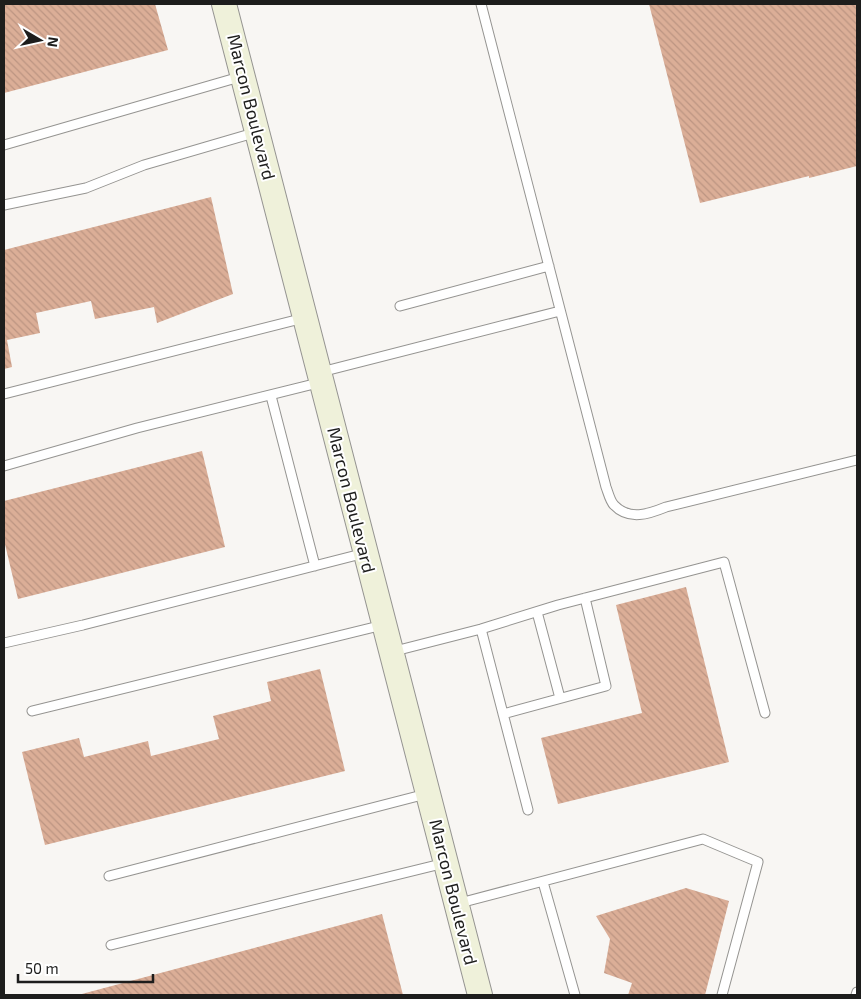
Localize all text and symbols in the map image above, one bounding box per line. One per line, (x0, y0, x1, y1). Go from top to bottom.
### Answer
north arrow (15, 15, 65, 65)
street label: Marcon Boulevard (223, 32, 281, 182)
text: N (44, 36, 63, 48)
street label: Marcon Boulevard (323, 425, 381, 575)
street label: Marcon Boulevard (425, 817, 483, 967)
scale bar (18, 952, 152, 984)
text: 50 m (25, 959, 59, 977)

